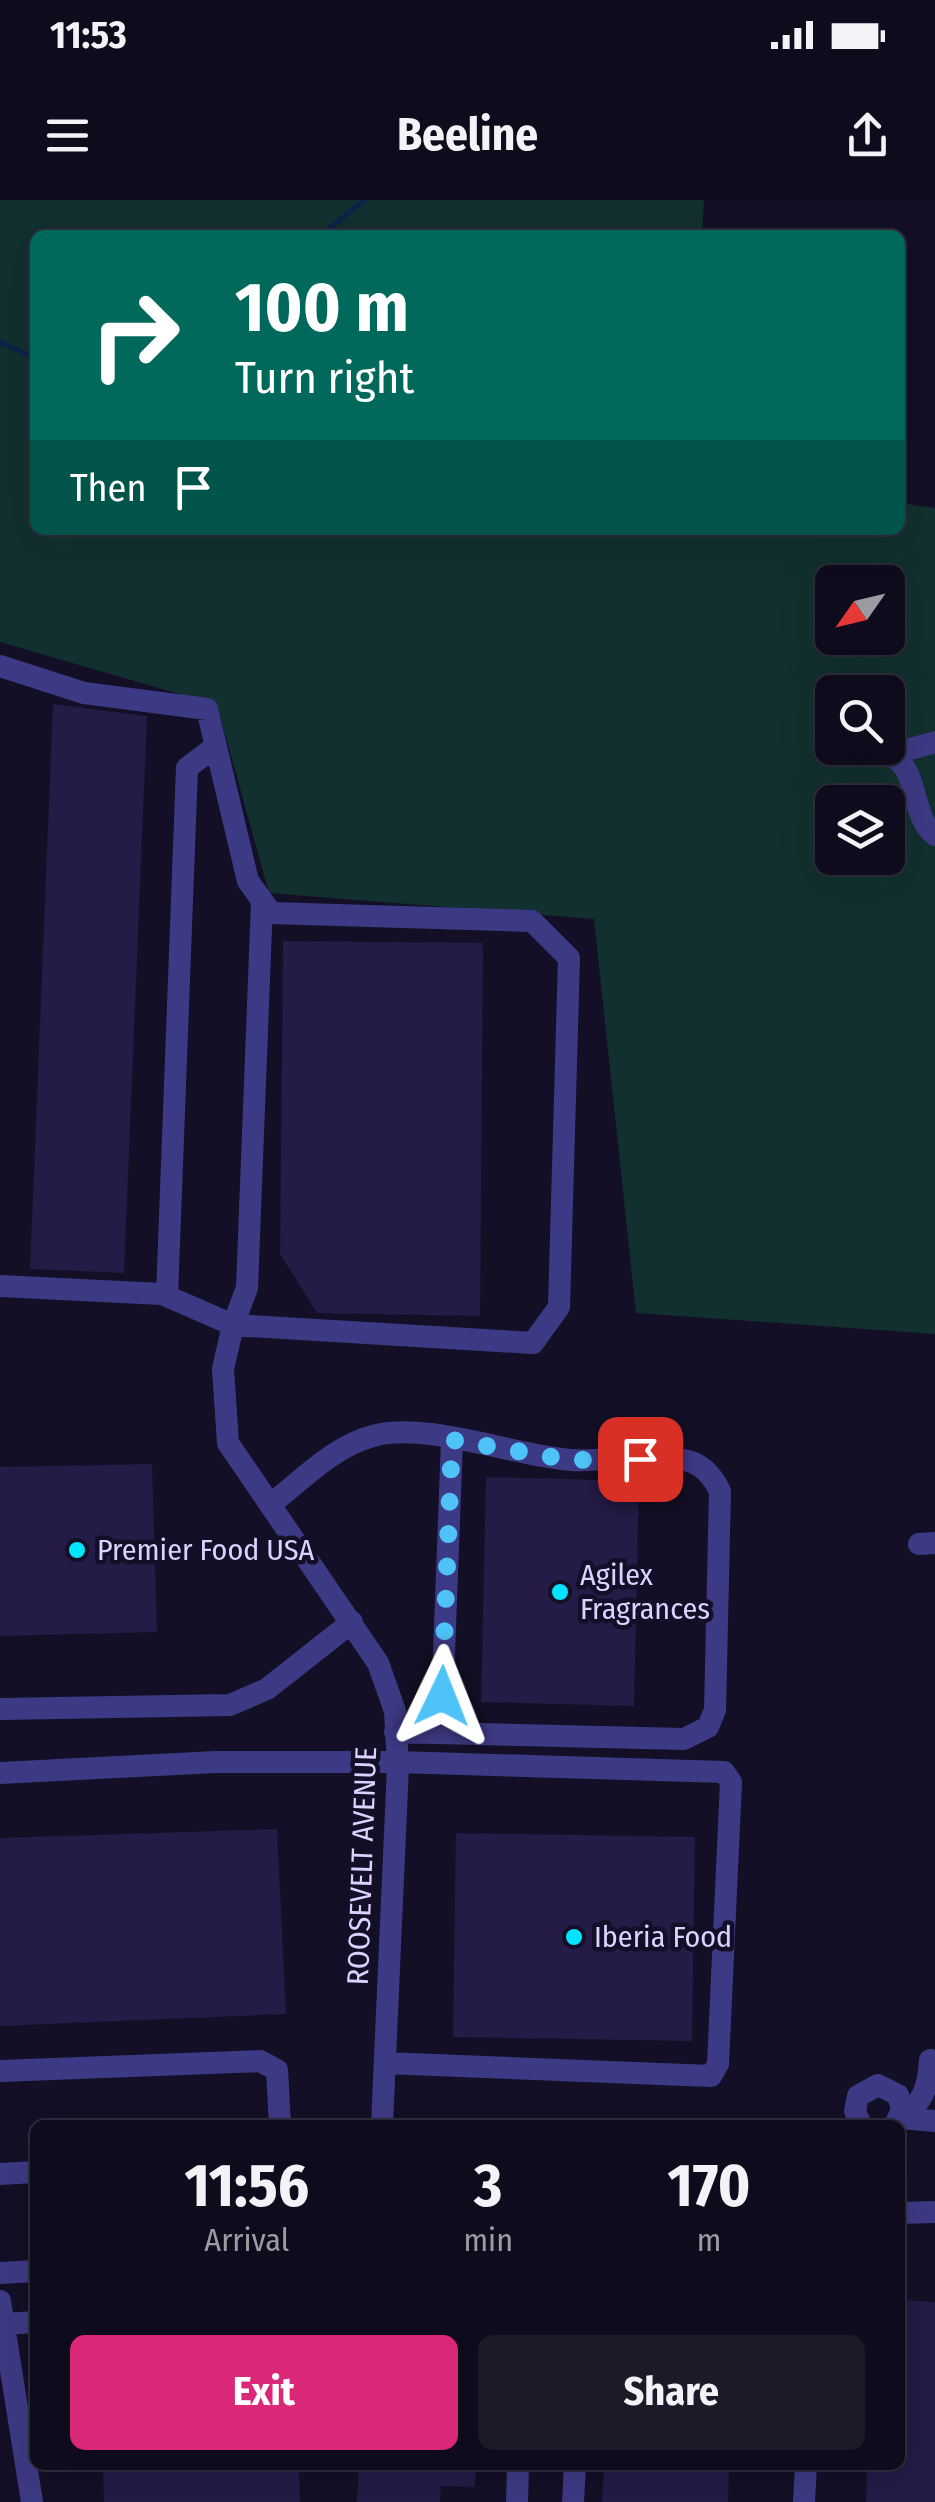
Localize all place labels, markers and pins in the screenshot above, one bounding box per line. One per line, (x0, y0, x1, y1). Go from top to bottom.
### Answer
pin (598, 1417, 683, 1502)
place label: Premier Food USA (97, 1532, 314, 1568)
marker: Premier Food USA (66, 1539, 88, 1561)
place label: Agilex Fragrances (580, 1557, 710, 1627)
marker: Agilex Fragrances (549, 1581, 571, 1603)
place label: Iberia Food (594, 1919, 732, 1955)
marker: Iberia Food (563, 1926, 585, 1948)

